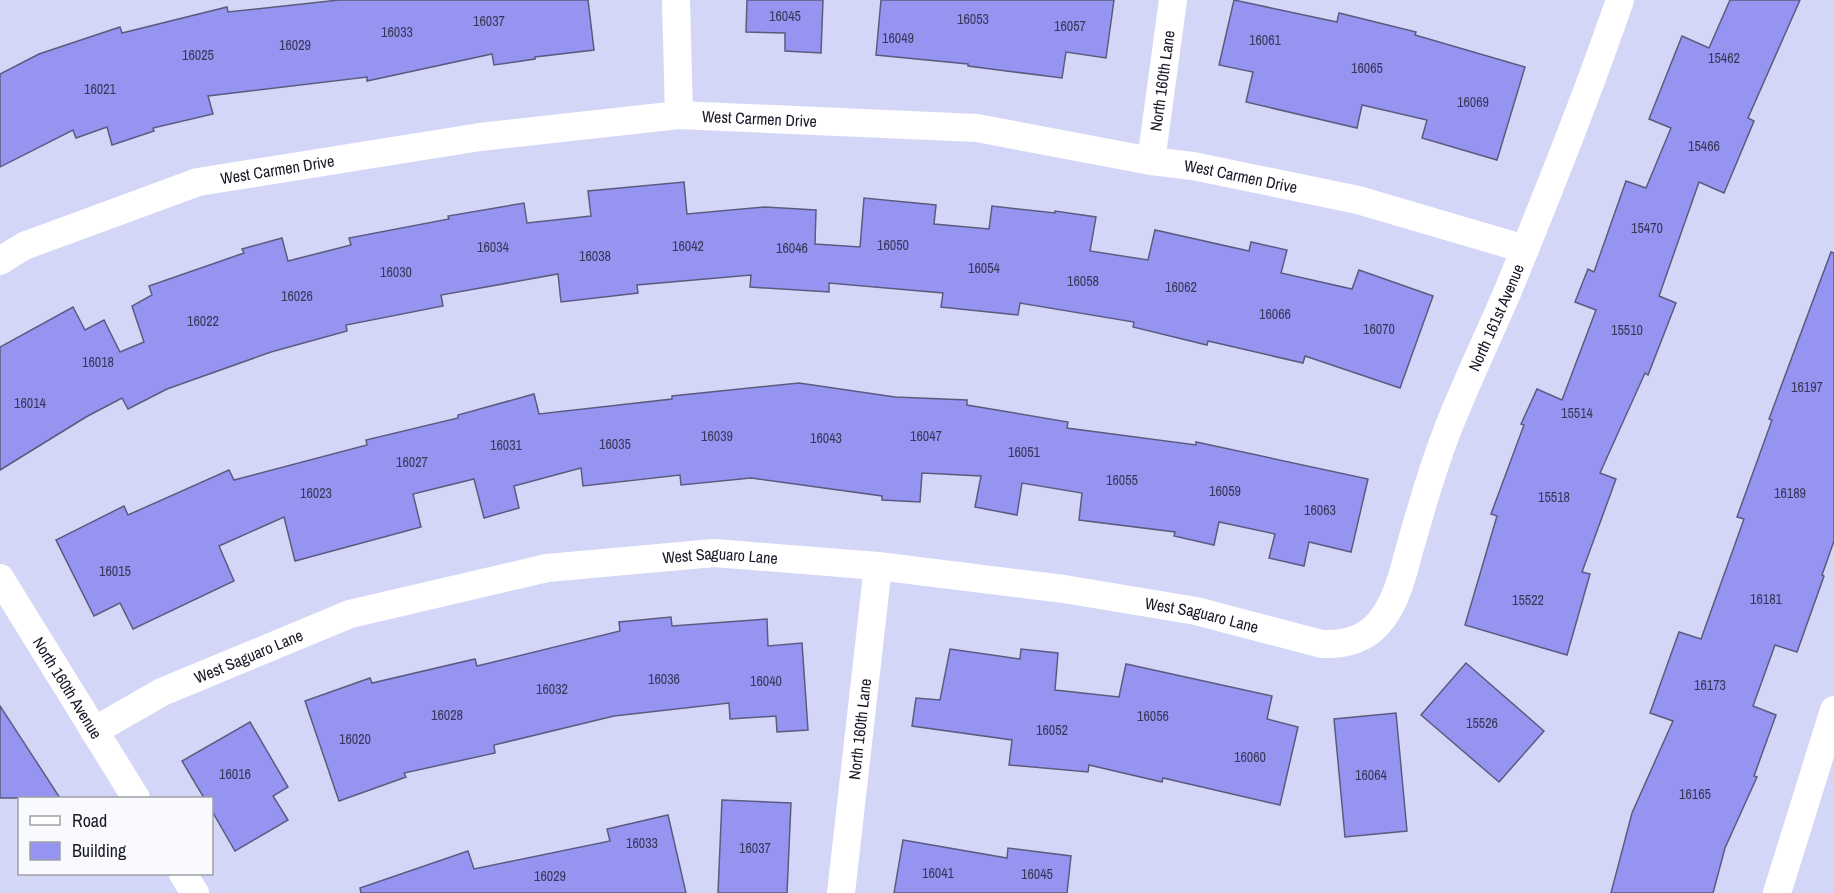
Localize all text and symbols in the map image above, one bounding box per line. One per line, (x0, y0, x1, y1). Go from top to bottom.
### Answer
house number: 16045 (769, 7, 801, 25)
house number: 16053 (957, 10, 989, 28)
house number: 16037 (473, 12, 505, 30)
house number: 16057 (1054, 17, 1086, 35)
house number: 16033 (381, 23, 413, 41)
house number: 16049 (882, 29, 914, 47)
street label: North 160th Lane (1144, 29, 1180, 132)
house number: 16061 (1249, 31, 1282, 49)
house number: 16029 (279, 36, 311, 54)
house number: 16025 (182, 46, 214, 64)
house number: 15462 (1708, 49, 1740, 67)
house number: 16065 (1351, 59, 1383, 77)
house number: 16021 (84, 80, 117, 98)
house number: 16069 (1457, 93, 1489, 111)
street label: West Carmen Drive (701, 105, 817, 132)
house number: 15466 (1688, 137, 1720, 155)
street label: West Carmen Drive (219, 149, 336, 189)
street label: West Carmen Drive (1183, 154, 1299, 198)
house number: 15470 (1631, 219, 1663, 237)
house number: 16050 (877, 236, 909, 254)
house number: 16042 (672, 237, 704, 255)
house number: 16034 (477, 238, 510, 256)
house number: 16046 (776, 239, 808, 257)
house number: 16038 (579, 247, 611, 265)
house number: 16054 (968, 259, 1001, 277)
street label: North 161st Avenue (1463, 260, 1529, 375)
house number: 16030 (380, 263, 412, 281)
house number: 16058 (1067, 272, 1099, 290)
house number: 16062 (1165, 278, 1197, 296)
house number: 16026 (281, 287, 313, 305)
house number: 16066 (1259, 305, 1291, 323)
house number: 16022 (187, 312, 219, 330)
house number: 16070 (1363, 320, 1395, 338)
house number: 15510 (1611, 321, 1643, 339)
house number: 16018 (82, 353, 114, 371)
house number: 16197 (1791, 378, 1823, 396)
house number: 16014 (14, 394, 47, 412)
house number: 15514 (1561, 404, 1594, 422)
house number: 16039 (701, 427, 733, 445)
house number: 16047 (910, 427, 942, 445)
house number: 16043 (810, 429, 842, 447)
house number: 16035 (599, 435, 631, 453)
house number: 16031 (490, 436, 523, 454)
house number: 16051 (1008, 443, 1041, 461)
house number: 16027 (396, 453, 428, 471)
house number: 16055 (1106, 471, 1138, 489)
house number: 16059 (1209, 482, 1241, 500)
house number: 16023 (300, 484, 332, 502)
house number: 16189 (1774, 484, 1806, 502)
house number: 15518 (1538, 488, 1570, 506)
house number: 16063 (1304, 501, 1336, 519)
street label: West Saguaro Lane (661, 542, 779, 569)
house number: 16015 (99, 562, 131, 580)
house number: 16181 (1750, 590, 1783, 608)
house number: 15522 (1512, 591, 1544, 609)
street label: West Saguaro Lane (1143, 592, 1261, 638)
street label: West Saguaro Lane (191, 624, 306, 688)
street label: North 160th Avenue (28, 633, 108, 743)
house number: 16036 (648, 670, 680, 688)
house number: 16040 (750, 672, 782, 690)
house number: 16173 (1694, 676, 1726, 694)
street label: North 160th Lane (843, 677, 876, 781)
house number: 16032 (536, 680, 568, 698)
house number: 16028 (431, 706, 463, 724)
house number: 16056 (1137, 707, 1169, 725)
house number: 15526 (1466, 714, 1498, 732)
house number: 16052 (1036, 721, 1068, 739)
house number: 16020 (339, 730, 371, 748)
house number: 16060 (1234, 748, 1266, 766)
house number: 16016 (219, 765, 251, 783)
house number: 16064 (1355, 766, 1388, 784)
house number: 16165 (1679, 785, 1711, 803)
legend (18, 797, 213, 875)
text: Road (72, 808, 107, 833)
house number: 16033 (626, 834, 658, 852)
text: Building (72, 838, 127, 863)
house number: 16037 (739, 839, 771, 857)
house number: 16041 (922, 864, 955, 882)
house number: 16045 (1021, 865, 1053, 883)
house number: 16029 (534, 867, 566, 885)

